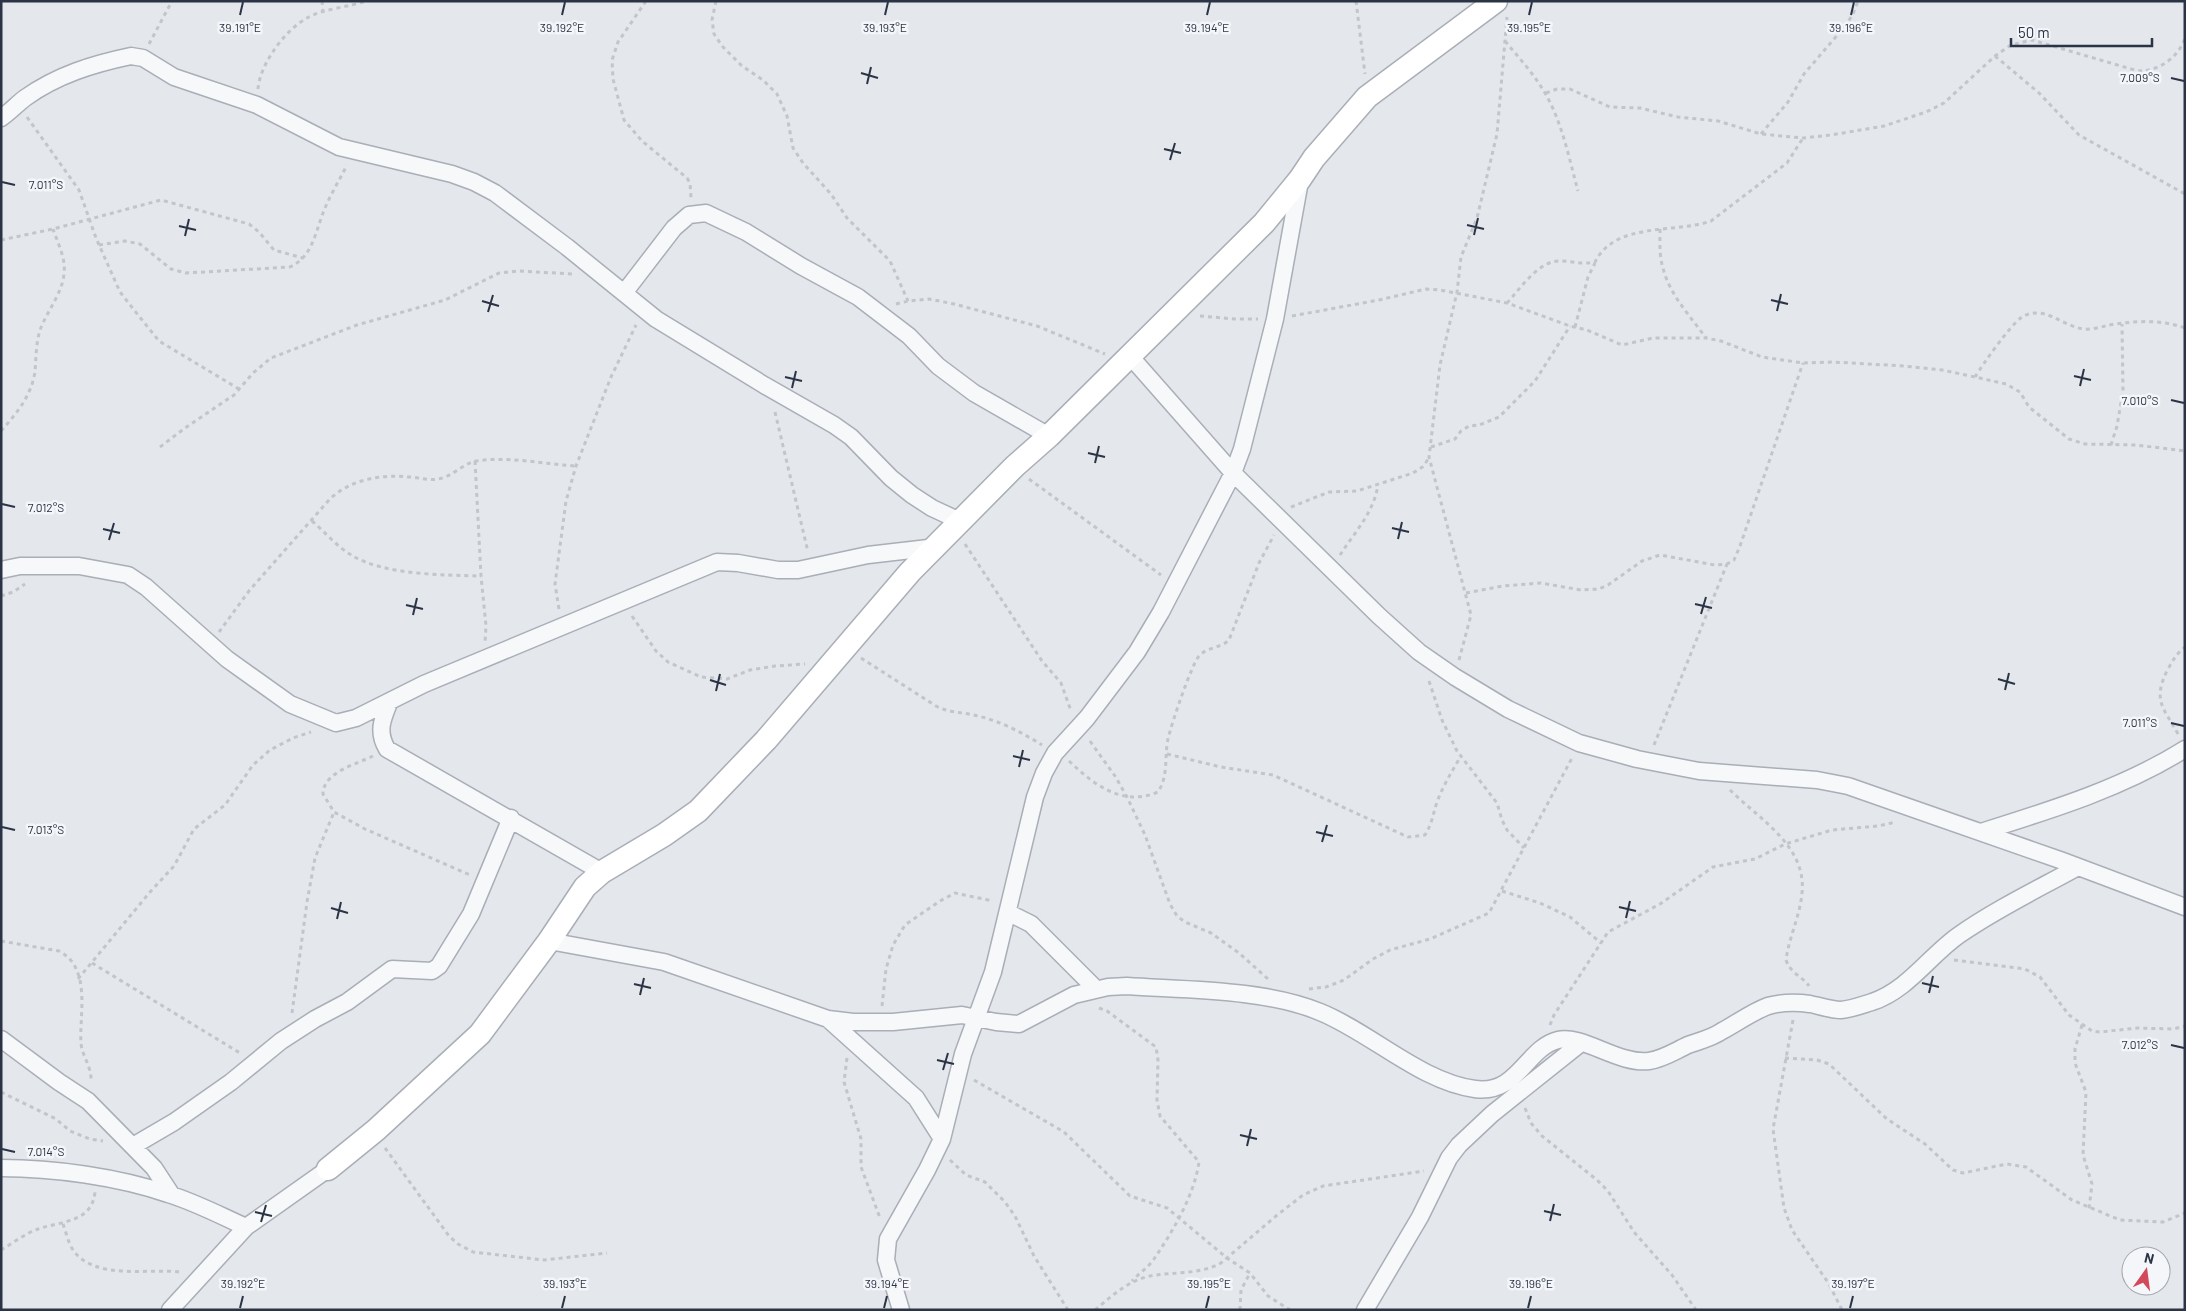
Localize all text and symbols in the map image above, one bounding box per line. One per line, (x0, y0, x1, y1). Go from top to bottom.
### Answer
scale bar (2011, 15, 2152, 47)
text: 39.191°E (219, 20, 261, 34)
text: 39.192°E (540, 20, 584, 34)
text: 39.193°E (863, 20, 907, 34)
text: 39.194°E (1185, 20, 1229, 34)
text: 39.195°E (1507, 20, 1551, 34)
text: 39.196°E (1829, 20, 1873, 34)
text: 50 m (2018, 23, 2050, 41)
text: 7.009°S (2120, 70, 2160, 84)
text: 7.011°S (29, 177, 63, 191)
text: 7.010°S (2121, 393, 2159, 407)
text: 7.012°S (28, 500, 64, 514)
text: 7.011°S (2123, 715, 2157, 729)
text: 7.013°S (28, 822, 64, 836)
text: 7.012°S (2122, 1037, 2158, 1051)
text: 7.014°S (28, 1144, 64, 1158)
north arrow (2121, 1246, 2171, 1296)
text: N (2143, 1249, 2156, 1267)
text: 39.192°E (221, 1276, 265, 1290)
text: 39.193°E (543, 1276, 587, 1290)
text: 39.194°E (865, 1276, 909, 1290)
text: 39.195°E (1187, 1276, 1231, 1290)
text: 39.196°E (1509, 1276, 1553, 1290)
text: 39.197°E (1831, 1276, 1875, 1290)

